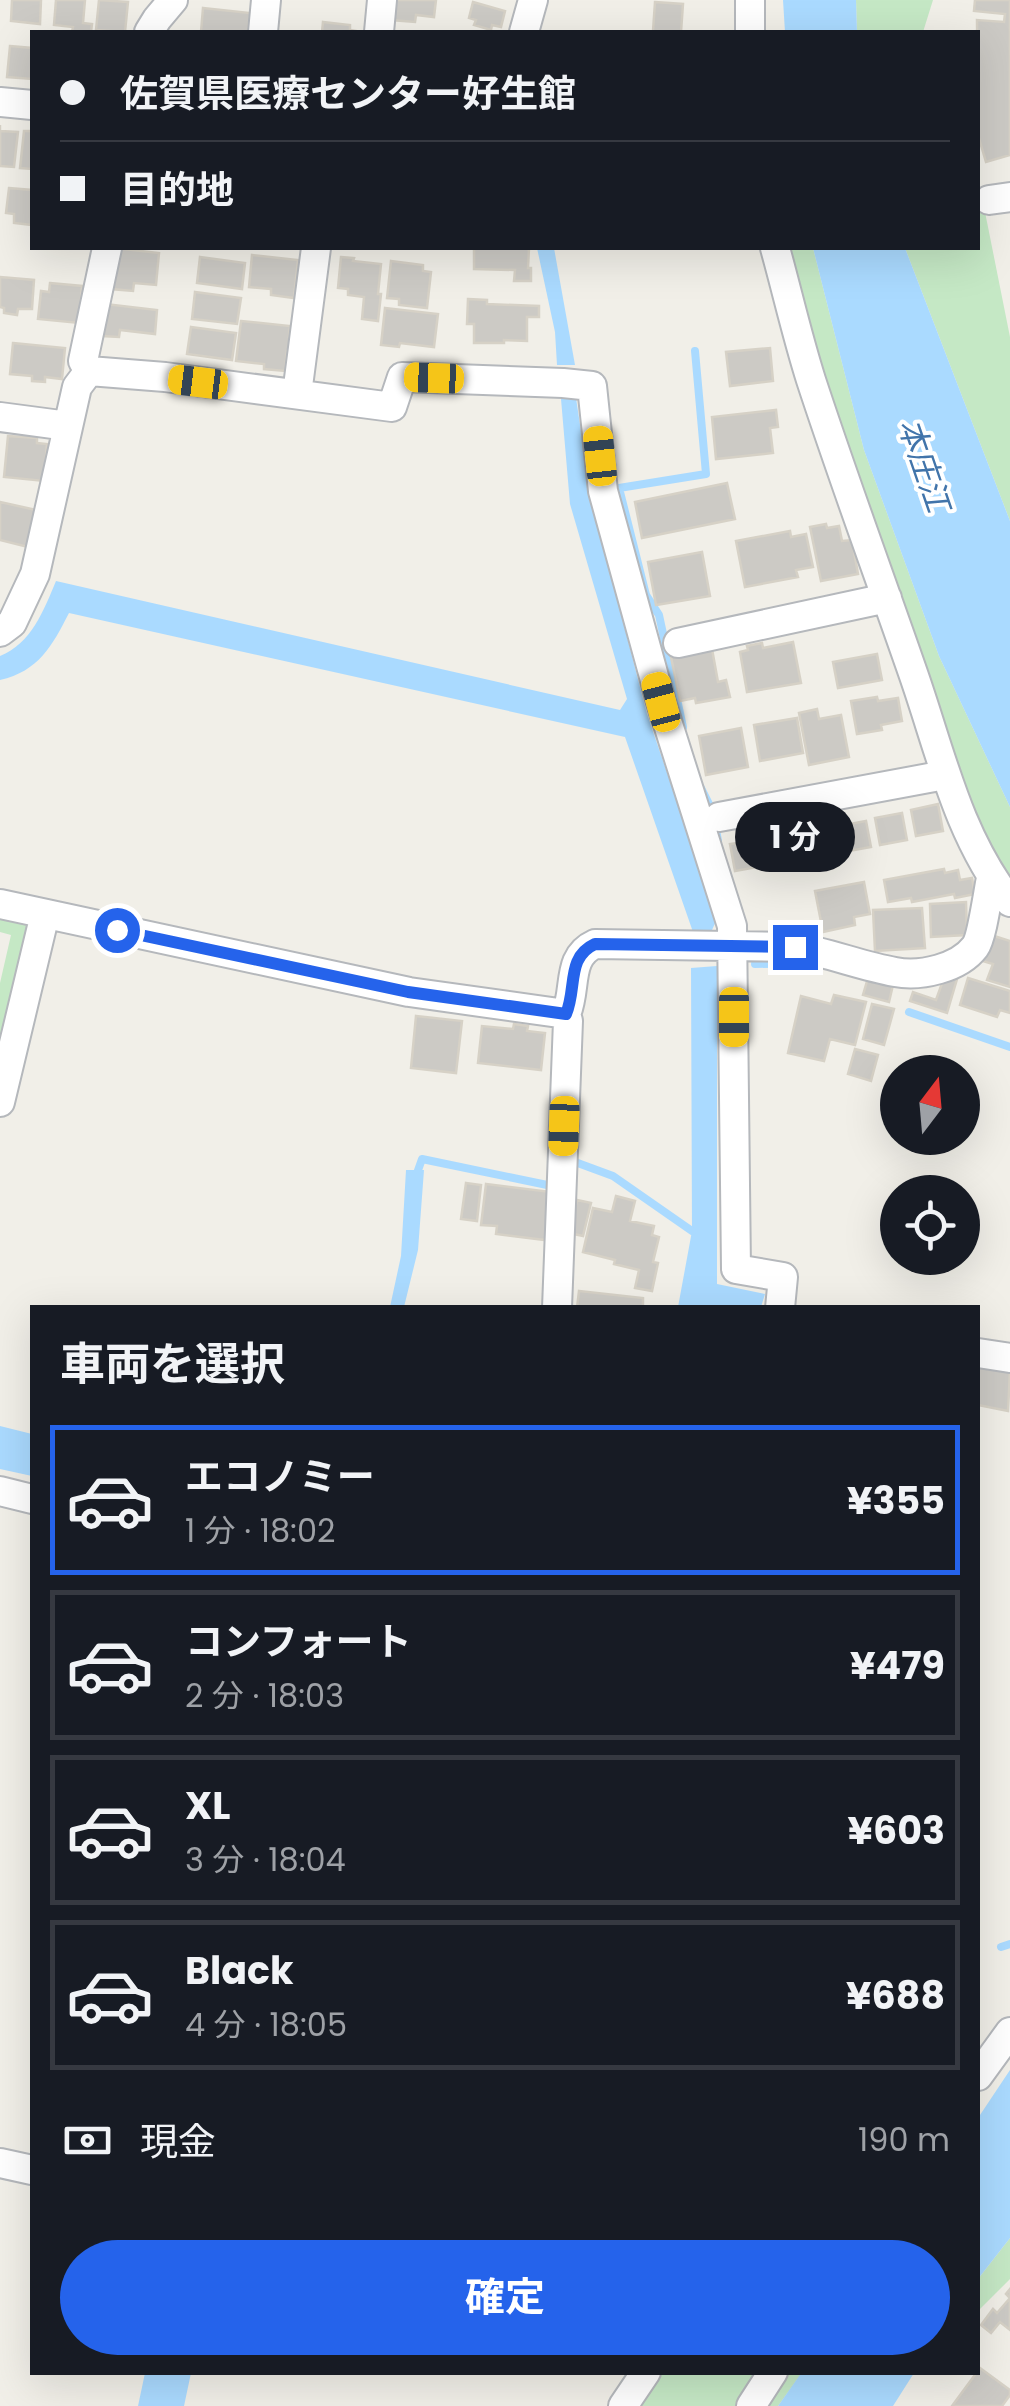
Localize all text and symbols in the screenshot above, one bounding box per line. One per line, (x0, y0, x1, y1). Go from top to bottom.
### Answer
text: 佐賀県医療センター好生館 (120, 67, 576, 120)
text: 目的地 (120, 163, 234, 216)
car (403, 362, 465, 394)
car (166, 363, 230, 401)
water label: 本庄江 (888, 412, 962, 520)
car (582, 425, 618, 487)
car (639, 669, 683, 735)
callout: 1 分 (735, 802, 855, 872)
text: 1 分 (770, 814, 820, 859)
route start (95, 908, 140, 953)
route end (773, 925, 818, 970)
car (719, 987, 749, 1047)
north arrow (880, 1055, 980, 1155)
map controls (880, 1055, 980, 1275)
car (548, 1095, 580, 1157)
button: locate (880, 1175, 980, 1275)
text: 車両を選択 (60, 1333, 285, 1396)
text: エコノミー (185, 1450, 375, 1503)
icon: car (65, 1455, 155, 1545)
text: ¥355 (847, 1474, 945, 1527)
text: 1 分 · 18:02 (185, 1508, 335, 1553)
text: コンフォート (185, 1615, 412, 1668)
icon: car (65, 1620, 155, 1710)
text: ¥479 (850, 1639, 945, 1692)
text: 2 分 · 18:03 (185, 1673, 344, 1718)
text: XL (185, 1779, 230, 1832)
icon: car (65, 1785, 155, 1875)
text: ¥603 (848, 1804, 945, 1857)
text: 3 分 · 18:04 (185, 1837, 346, 1882)
text: Black (185, 1944, 294, 1997)
icon: car (65, 1950, 155, 2040)
text: ¥688 (846, 1969, 945, 2022)
text: 4 分 · 18:05 (185, 2002, 347, 2047)
icon: cash (60, 2113, 115, 2168)
text: 現金 (140, 2115, 216, 2168)
text: 190 m (858, 2117, 950, 2162)
button: 確定 (60, 2240, 950, 2355)

